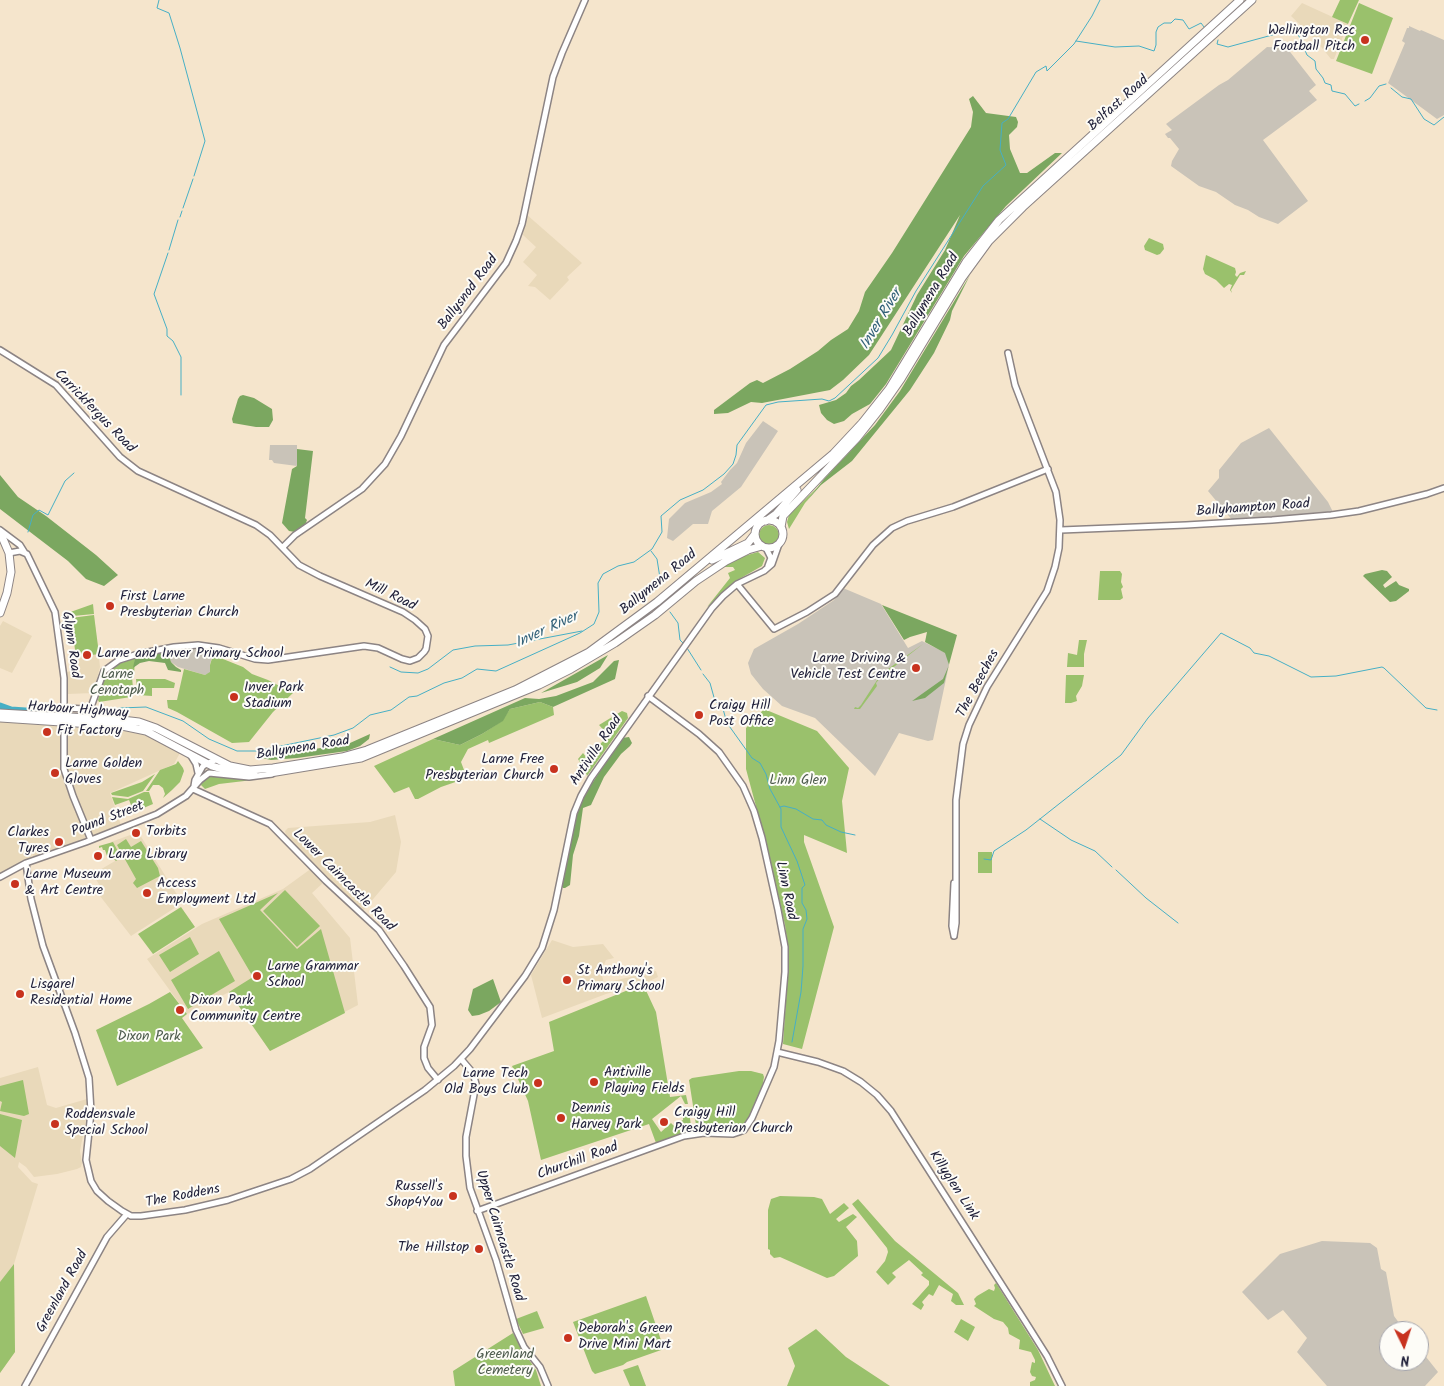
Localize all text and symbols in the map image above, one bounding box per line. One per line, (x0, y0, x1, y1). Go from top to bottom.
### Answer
place label: Wellington Rec Football Pitch (1268, 24, 1355, 56)
marker: Wellington Rec Football Pitch (1359, 34, 1371, 46)
street label: Belfast Road (1085, 72, 1153, 136)
street label: Ballymena Road (901, 250, 963, 340)
street label: Ballysnod Road (435, 252, 503, 334)
water label: Inver River (857, 287, 907, 353)
street label: Carrickfergus Road (50, 367, 138, 457)
street label: Ballyhampton Road (1196, 497, 1310, 521)
street label: Ballymena Road (617, 547, 701, 619)
street label: Mill Road (362, 576, 418, 616)
place label: First Larne Presbyterian Church (120, 590, 239, 622)
marker: First Larne Presbyterian Church (104, 600, 116, 612)
water label: Inver River (513, 609, 581, 653)
street label: Glynn Road (57, 611, 83, 679)
place label: Larne and Inver Primary School (97, 647, 283, 663)
street label: The Beeches (954, 647, 1004, 721)
marker: Larne and Inver Primary School (81, 649, 93, 661)
place label: Larne Driving & Vehicle Test Centre (791, 652, 906, 684)
marker: Larne Driving & Vehicle Test Centre (910, 662, 922, 674)
park label: Larne Cenotaph (90, 668, 144, 700)
place label: Inver Park Stadium (244, 681, 304, 714)
marker: Inver Park Stadium (228, 691, 240, 703)
street label: Harbour Highway (27, 699, 129, 723)
place label: Craigy Hill Post Office (709, 699, 774, 732)
marker: Craigy Hill Post Office (693, 709, 705, 721)
street label: Antiville Road (567, 713, 627, 789)
place label: Fit Factory (57, 724, 122, 740)
marker: Fit Factory (41, 726, 53, 738)
street label: Ballymena Road (255, 733, 351, 765)
place label: Larne Free Presbyterian Church (425, 753, 544, 786)
place label: Larne Golden Gloves (65, 757, 142, 790)
marker: Larne Free Presbyterian Church (548, 763, 560, 775)
marker: Larne Golden Gloves (49, 767, 61, 779)
park label: Linn Glen (769, 774, 827, 790)
street label: Pound Street (69, 798, 147, 842)
place label: Torbits (146, 825, 187, 841)
place label: Clarkes Tyres (7, 826, 49, 859)
street label: Lower Cairncastle Road (288, 826, 398, 936)
marker: Torbits (130, 827, 142, 839)
marker: Clarkes Tyres (53, 836, 65, 848)
place label: Larne Library (108, 848, 187, 864)
marker: Larne Library (92, 850, 104, 862)
street label: Linn Road (771, 860, 799, 922)
place label: Larne Museum & Art Centre (25, 868, 111, 900)
place label: Access Employment Ltd (157, 877, 255, 910)
marker: Larne Museum & Art Centre (9, 878, 21, 890)
marker: Access Employment Ltd (141, 887, 153, 899)
place label: Larne Grammar School (267, 960, 358, 992)
place label: St Anthony's Primary School (577, 964, 664, 996)
marker: Larne Grammar School (251, 970, 263, 982)
marker: St Anthony's Primary School (561, 974, 573, 986)
place label: Lisgarel Residential Home (30, 978, 132, 1010)
marker: Lisgarel Residential Home (14, 988, 26, 1000)
place label: Dixon Park Community Centre (190, 994, 301, 1026)
marker: Dixon Park Community Centre (174, 1004, 186, 1016)
park label: Dixon Park (117, 1030, 181, 1046)
place label: Antiville Playing Fields (604, 1066, 685, 1098)
place label: Larne Tech Old Boys Club (444, 1067, 528, 1100)
marker: Antiville Playing Fields (588, 1076, 600, 1088)
marker: Larne Tech Old Boys Club (532, 1077, 544, 1089)
place label: Dennis Harvey Park (571, 1102, 641, 1134)
place label: Craigy Hill Presbyterian Church (674, 1106, 793, 1138)
place label: Roddensvale Special School (65, 1108, 148, 1140)
marker: Dennis Harvey Park (555, 1112, 567, 1124)
marker: Craigy Hill Presbyterian Church (658, 1116, 670, 1128)
marker: Roddensvale Special School (49, 1118, 61, 1130)
street label: Churchill Road (535, 1140, 621, 1184)
street label: Killyglen Link (924, 1148, 982, 1224)
street label: Upper Cairncastle Road (471, 1168, 527, 1304)
place label: Russell's Shop4You (386, 1180, 443, 1212)
street label: The Roddens (145, 1182, 221, 1212)
marker: Russell's Shop4You (447, 1190, 459, 1202)
place label: The Hillstop (398, 1241, 469, 1257)
marker: The Hillstop (473, 1243, 485, 1255)
street label: Greenland Road (34, 1248, 92, 1336)
north arrow (1379, 1321, 1429, 1371)
place label: Deborah's Green Drive Mini Mart (578, 1322, 673, 1354)
marker: Deborah's Green Drive Mini Mart (562, 1332, 574, 1344)
park label: Greenland Cemetery (476, 1348, 534, 1380)
text: N (1400, 1349, 1410, 1371)

